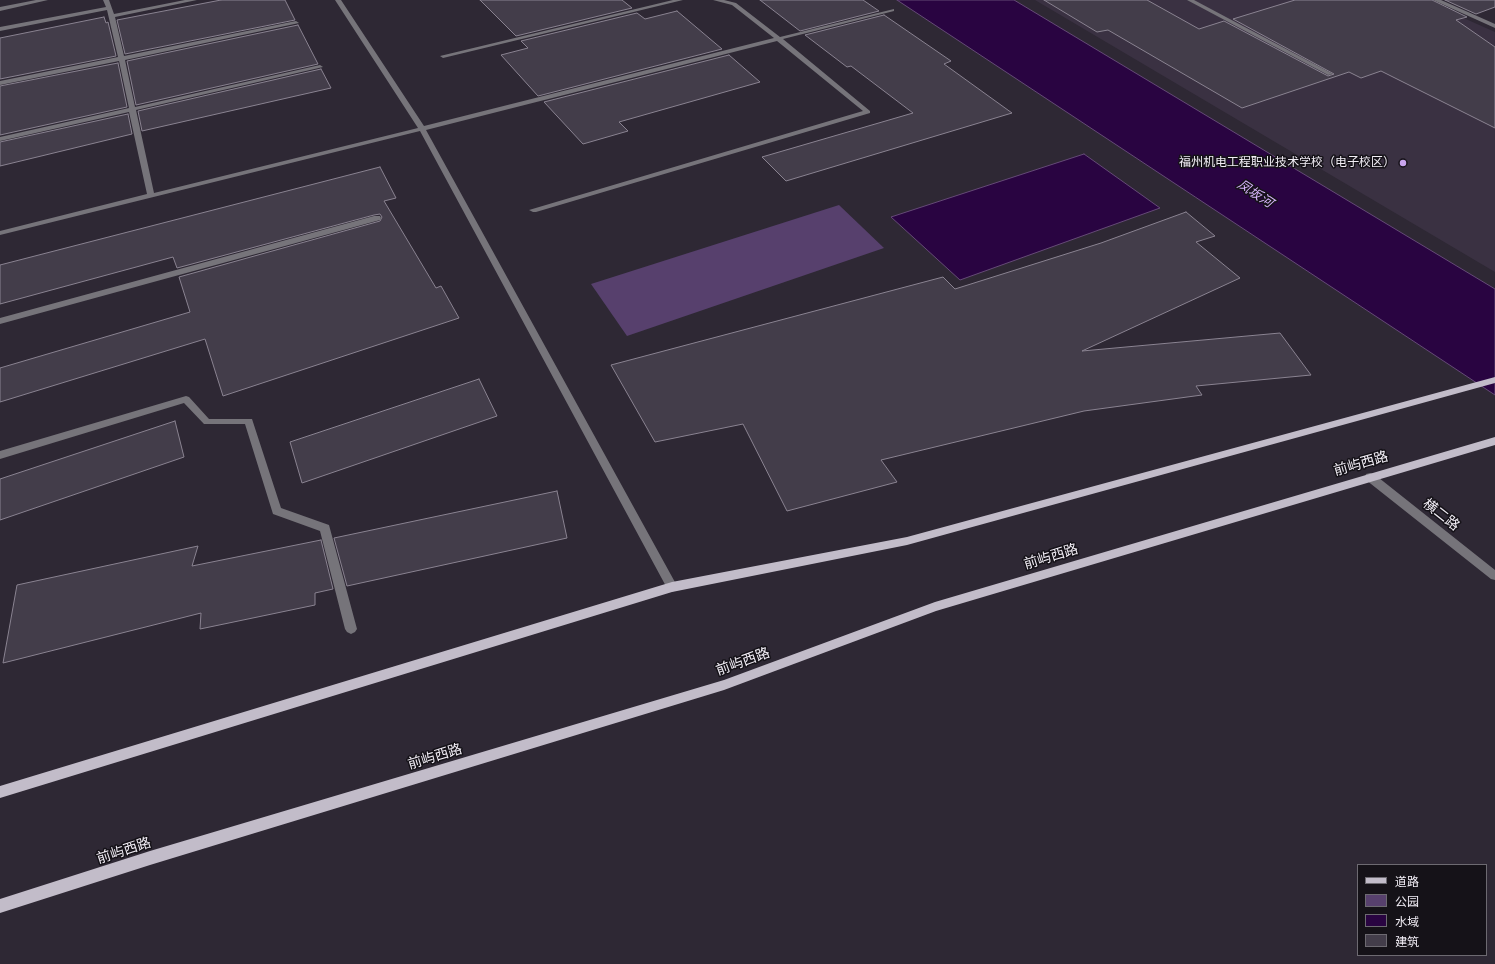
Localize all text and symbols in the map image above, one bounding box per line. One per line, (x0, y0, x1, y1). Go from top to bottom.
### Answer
place label: 福州机电工程职业技术学校（电子校区） (1179, 156, 1395, 170)
marker: 福州机电工程职业技术学校（电子校区） (1398, 158, 1408, 168)
water label: 凤坂河 (1234, 177, 1276, 211)
street label: 前屿西路 (1332, 448, 1390, 480)
street label: 横二路 (1419, 495, 1463, 535)
street label: 前屿西路 (1022, 541, 1080, 573)
street label: 前屿西路 (714, 645, 772, 679)
street label: 前屿西路 (406, 741, 464, 773)
street label: 前屿西路 (95, 834, 153, 868)
legend (1357, 864, 1487, 956)
text: 道路 (1395, 874, 1419, 889)
text: 公园 (1395, 894, 1419, 909)
text: 水域 (1395, 914, 1419, 929)
text: 建筑 (1395, 934, 1419, 949)

